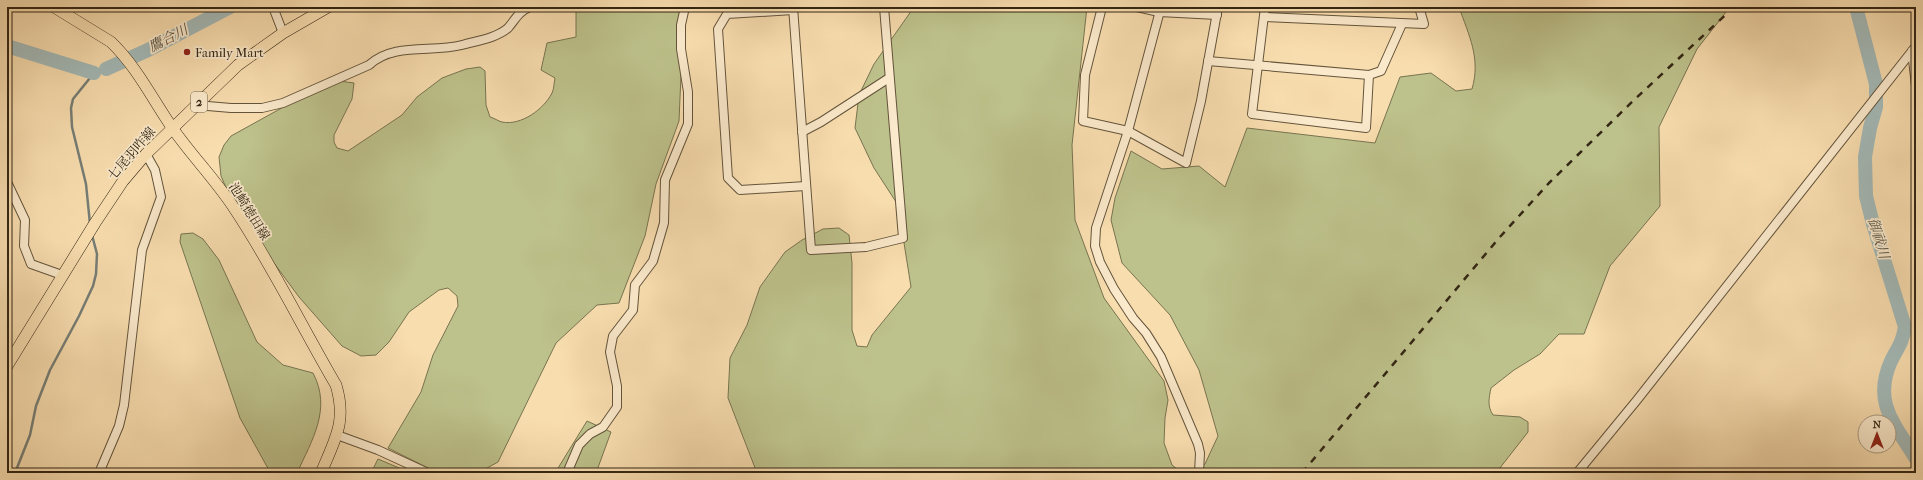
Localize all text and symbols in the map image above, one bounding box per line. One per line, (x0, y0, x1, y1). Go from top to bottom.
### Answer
water label: 鷹合川 (146, 20, 193, 56)
place label: Family Mart (195, 45, 264, 60)
marker: Family Mart (182, 47, 192, 57)
road number: 2 (191, 92, 207, 112)
street label: 七尾羽咋線 (104, 124, 158, 183)
street label: 池崎徳田線 (226, 180, 273, 243)
water label: 御祓川 (1864, 216, 1893, 263)
north arrow (1857, 414, 1897, 454)
text: N (1873, 418, 1882, 431)

